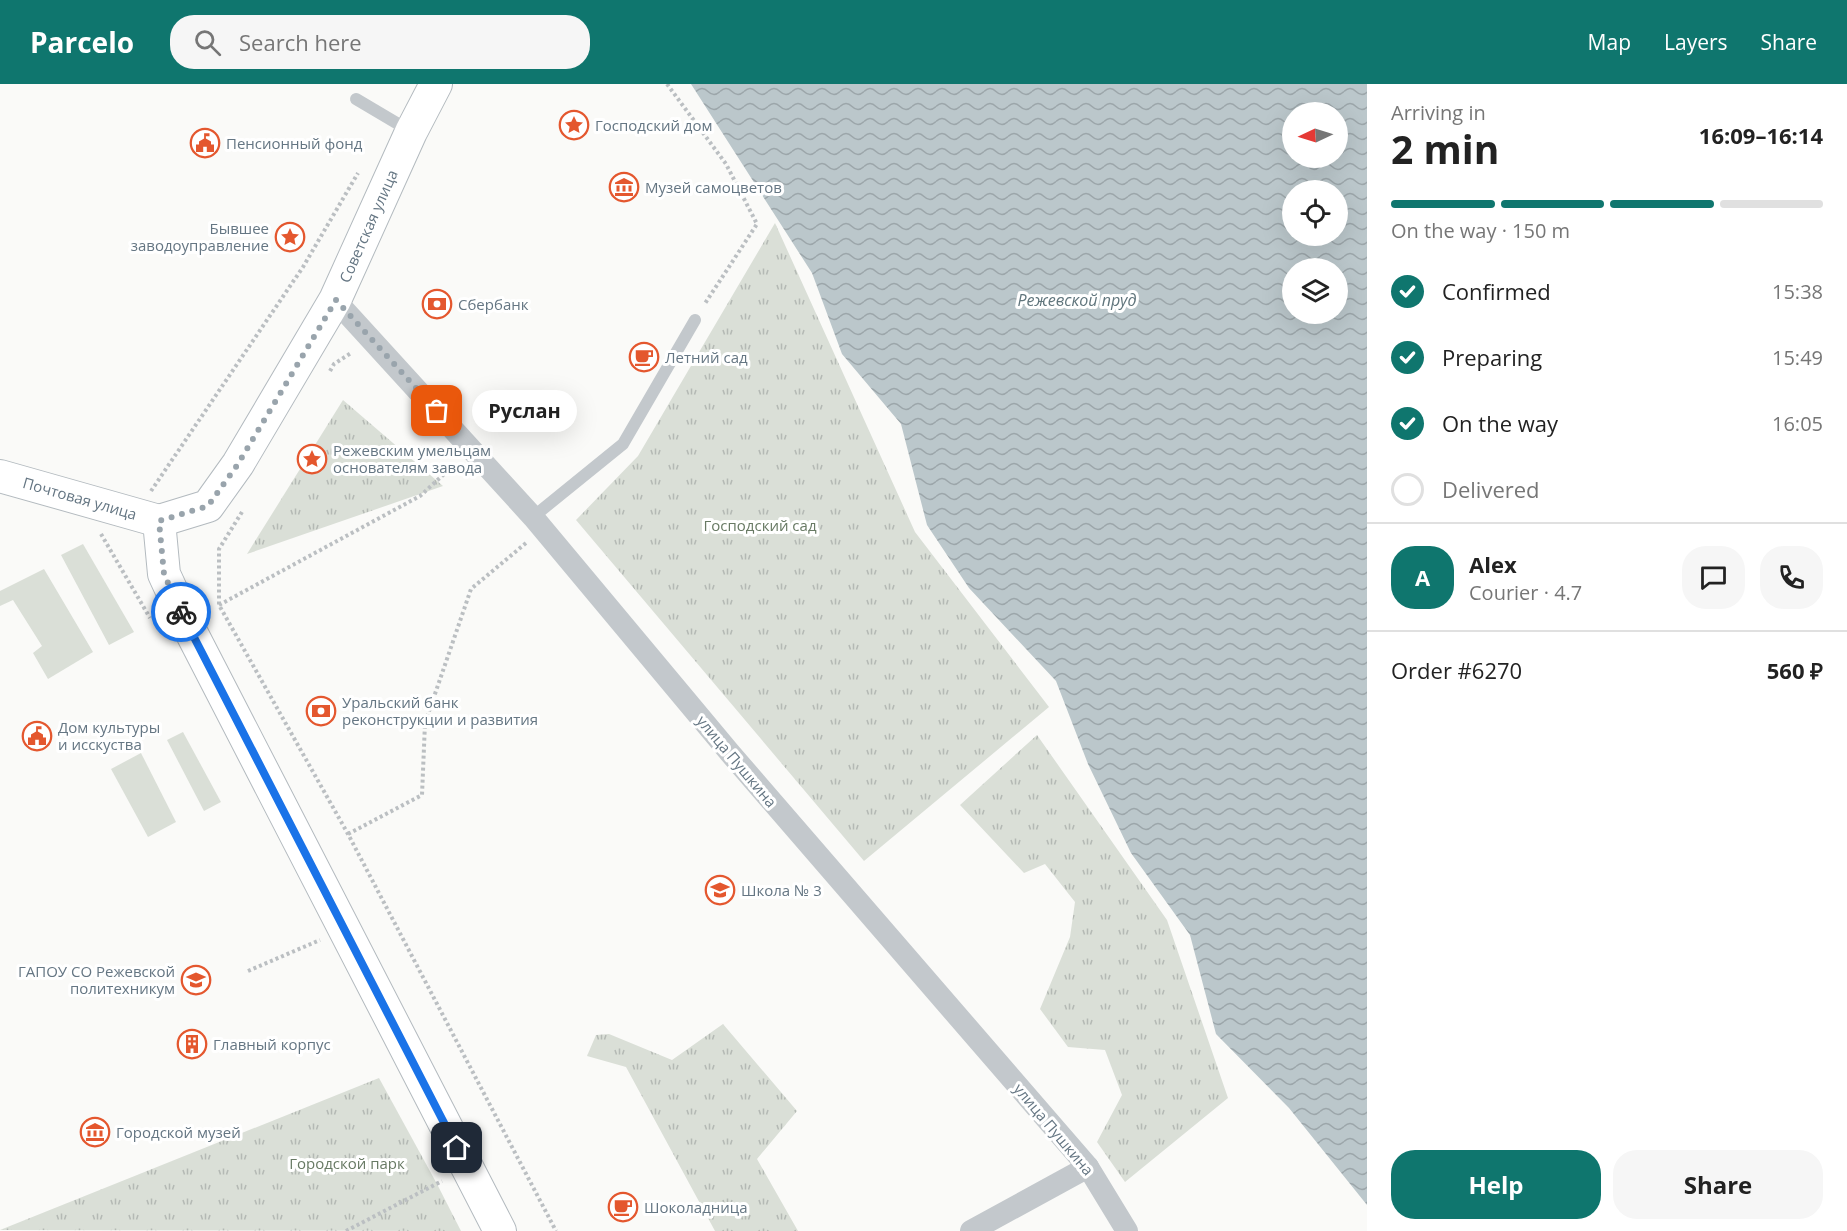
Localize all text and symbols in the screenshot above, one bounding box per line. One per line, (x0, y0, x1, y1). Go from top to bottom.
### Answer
search box (170, 15, 590, 69)
text: Parcelo (30, 23, 134, 61)
icon: search (191, 26, 224, 59)
text: Search here (239, 27, 362, 57)
text: Map (1588, 28, 1631, 56)
text: Layers (1664, 28, 1728, 56)
text: Share (1761, 28, 1817, 56)
text: Arriving in (1391, 99, 1486, 126)
north arrow (1282, 102, 1348, 168)
map controls (1282, 102, 1348, 324)
place icon: Господский дом (558, 109, 590, 141)
place label: Господский дом (595, 115, 713, 135)
text: 16:09–16:14 (1699, 120, 1823, 150)
text: 2 min (1391, 122, 1499, 175)
public building icon: Пенсионный фонд (189, 127, 221, 159)
place label: Пенсионный фонд (226, 133, 363, 153)
street label: Советская улица (334, 166, 402, 286)
museum icon: Музей самоцветов (608, 171, 640, 203)
place label: Музей самоцветов (645, 177, 782, 197)
button: locate (1282, 180, 1348, 246)
text: On the way · 150 m (1391, 217, 1570, 244)
place label: Бывшее заводоуправление (131, 218, 269, 255)
place icon: Бывшее заводоуправление (274, 221, 306, 253)
button: layers (1282, 258, 1348, 324)
icon: check (1391, 275, 1424, 308)
text: Confirmed (1442, 276, 1551, 306)
text: 15:38 (1772, 278, 1823, 305)
bank icon: Сбербанк (421, 288, 453, 320)
water label: Режевской пруд (1018, 289, 1137, 311)
place label: Сбербанк (458, 294, 529, 314)
cafe icon: Летний сад (628, 341, 660, 373)
icon: check (1391, 341, 1424, 374)
text: Preparing (1442, 342, 1542, 372)
text: 15:49 (1772, 344, 1823, 371)
place label: Летний сад (665, 347, 748, 367)
pin (411, 385, 462, 436)
callout: Руслан (473, 390, 578, 432)
icon: bag (420, 394, 453, 427)
text: Руслан (488, 397, 561, 424)
icon: check (1391, 407, 1424, 440)
text: On the way (1442, 408, 1558, 438)
text: 16:05 (1772, 410, 1823, 437)
place label: Режевским умельцам основателям завода (333, 440, 491, 477)
place icon: Режевским умельцам основателям завода (296, 443, 328, 475)
street label: Почтовая улица (21, 472, 139, 524)
text: Delivered (1442, 474, 1540, 504)
park label: Господский сад (704, 515, 817, 535)
button: chat (1682, 546, 1745, 609)
button: phone (1760, 546, 1823, 609)
text: Alex (1469, 549, 1517, 579)
text: A (1415, 562, 1430, 592)
text: Courier · 4.7 (1469, 579, 1582, 606)
courier (151, 582, 211, 642)
icon: bike (165, 596, 198, 629)
text: Order #6270 (1391, 655, 1522, 685)
text: 560 ₽ (1767, 655, 1823, 685)
place label: Уральский банк реконструкции и развития (342, 692, 538, 729)
bank icon: Уральский банк реконструкции и развития (305, 695, 337, 727)
street label: улица Пушкина (693, 711, 781, 811)
place label: Дом культуры и исскуства (58, 717, 160, 754)
public building icon: Дом культуры и исскуства (21, 720, 53, 752)
school or university icon: Школа № 3 (704, 874, 736, 906)
place label: Школа № 3 (741, 880, 822, 900)
place label: ГАПОУ СО Режевской политехникум (18, 961, 175, 998)
school or university icon: ГАПОУ СО Режевской политехникум (180, 964, 212, 996)
building icon: Главный корпус (176, 1028, 208, 1060)
place label: Главный корпус (213, 1034, 331, 1054)
street label: улица Пушкина (1010, 1079, 1098, 1179)
museum icon: Городской музей (79, 1116, 111, 1148)
place label: Городской музей (116, 1122, 241, 1142)
pin (431, 1122, 482, 1173)
icon: home (440, 1131, 473, 1164)
button: Help (1391, 1150, 1601, 1219)
button: Share (1613, 1150, 1823, 1219)
park label: Городской парк (289, 1153, 405, 1173)
cafe icon: Шоколадница (607, 1191, 639, 1223)
place label: Шоколадница (644, 1197, 748, 1217)

